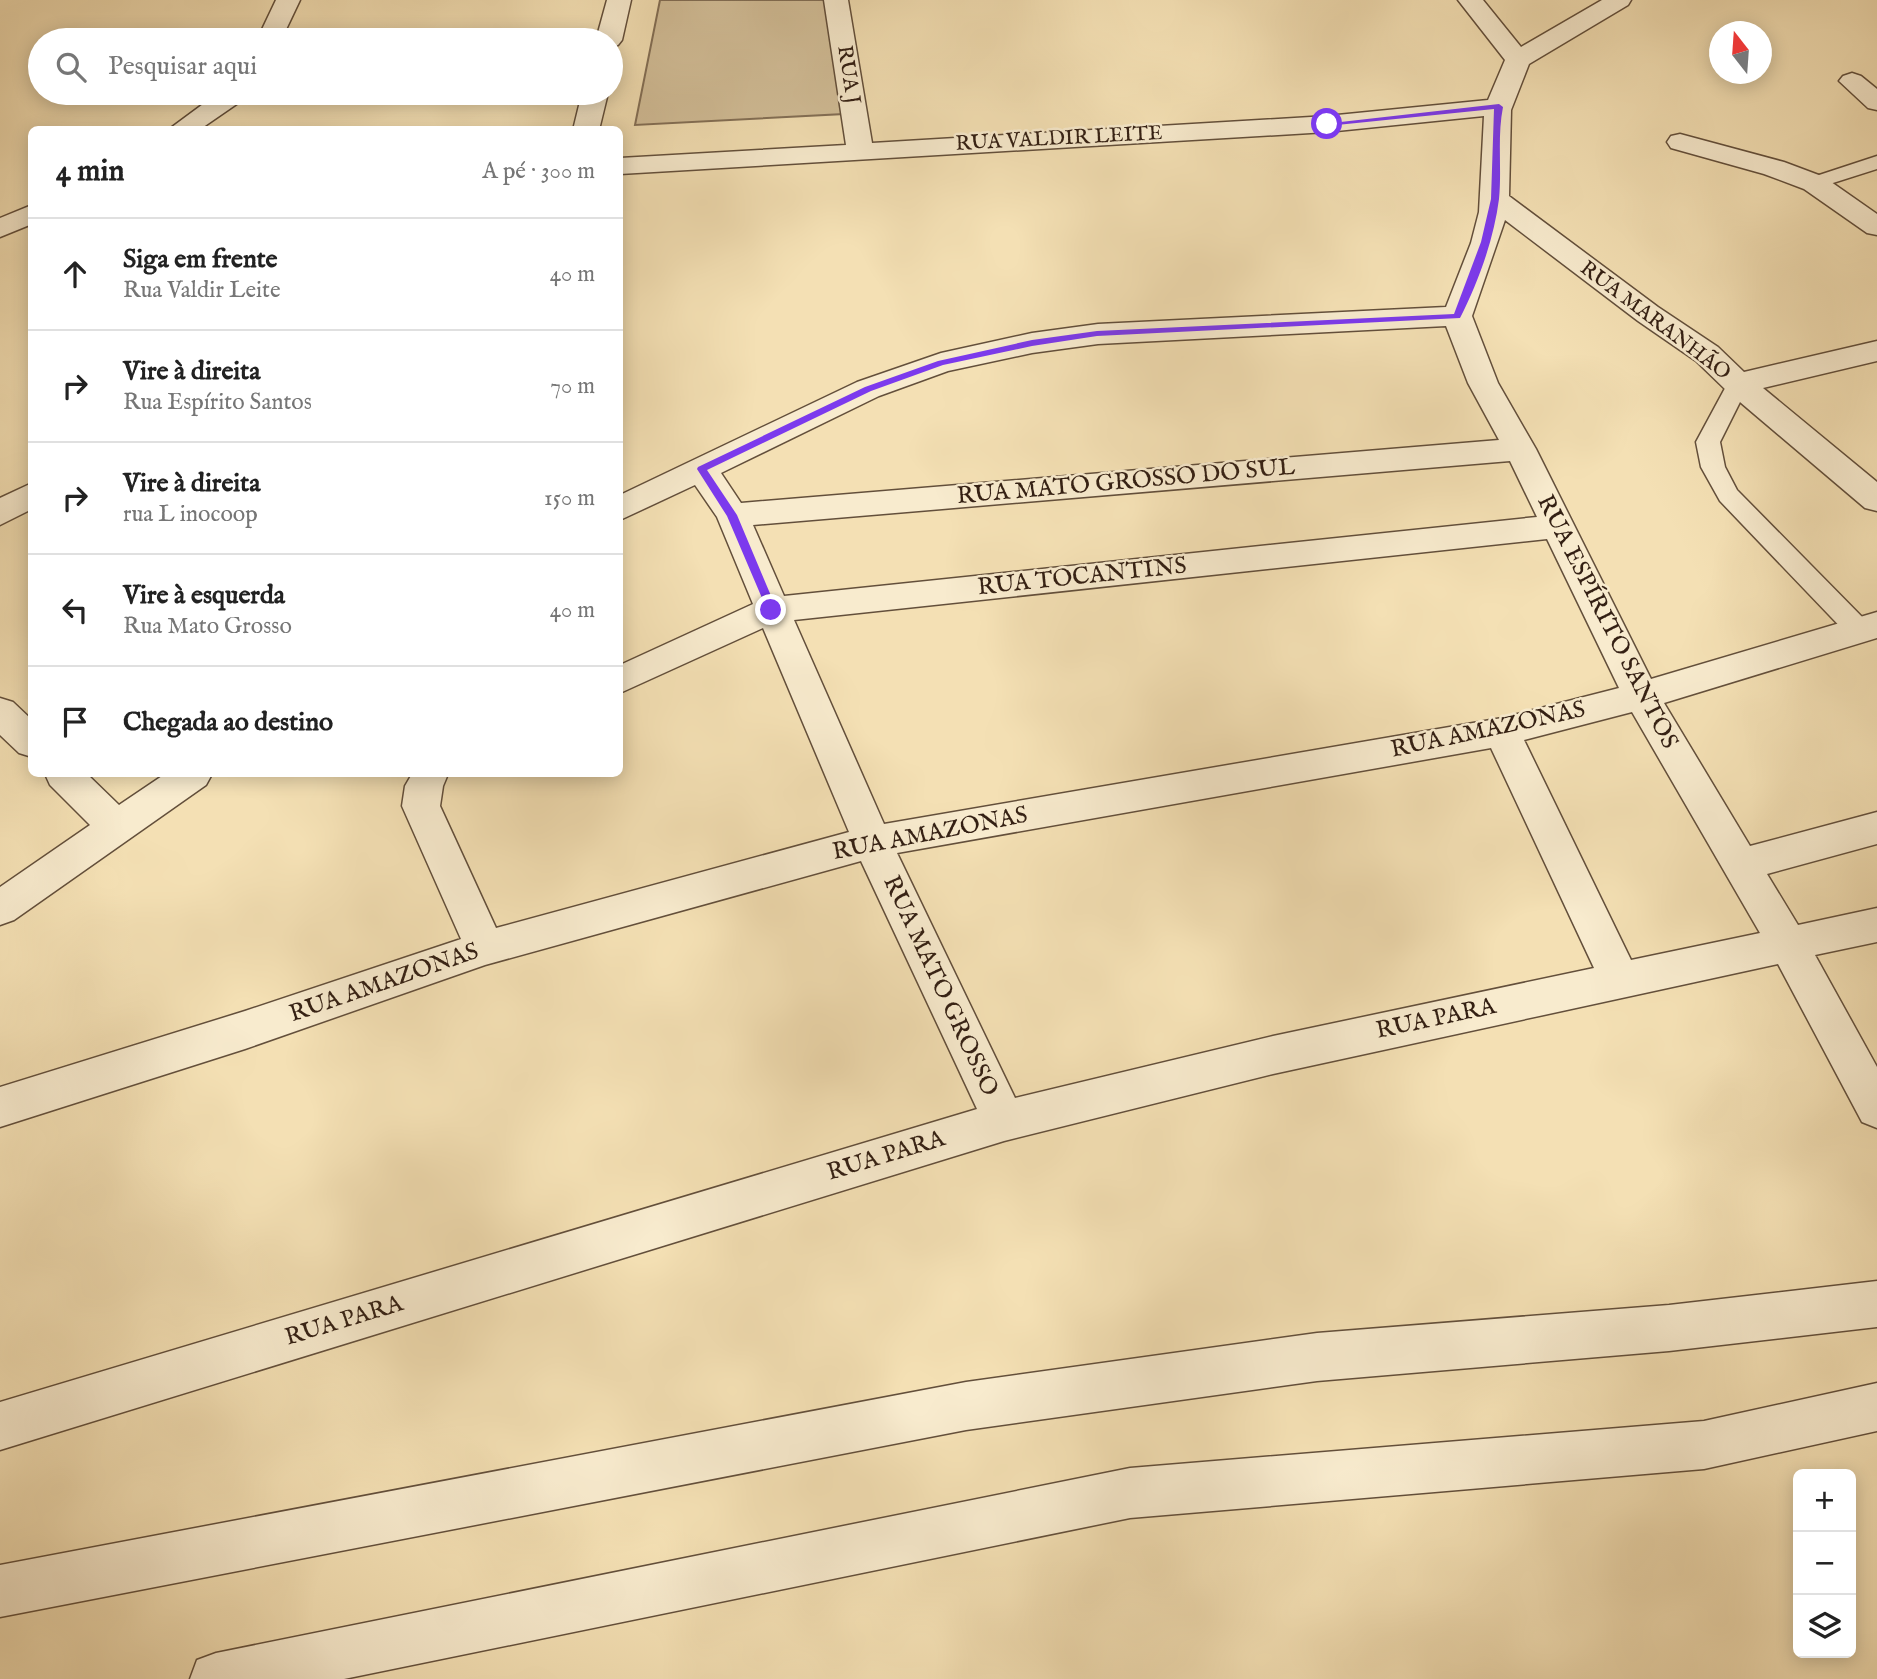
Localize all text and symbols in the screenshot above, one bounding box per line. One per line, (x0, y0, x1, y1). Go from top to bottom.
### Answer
north arrow (1709, 21, 1772, 84)
search box (28, 28, 623, 105)
street label: RUA J (830, 44, 866, 107)
icon: search (52, 48, 90, 86)
text: Pesquisar aqui (108, 50, 257, 83)
route start (1311, 108, 1342, 139)
street label: RUA VALDIR LEITE (955, 120, 1163, 158)
text: 4 min (56, 153, 124, 191)
text: A pé · 300 m (482, 157, 595, 186)
text: Siga em frente (123, 243, 278, 276)
icon: ahead (56, 255, 94, 293)
street label: RUA MARANHÃO (1574, 255, 1737, 387)
text: 40 m (550, 260, 595, 289)
text: Rua Valdir Leite (123, 276, 281, 305)
text: Vire à direita (123, 355, 260, 388)
icon: right (56, 367, 94, 405)
text: 70 m (550, 372, 595, 401)
text: Rua Espírito Santos (123, 388, 312, 417)
street label: RUA MATO GROSSO DO SUL (956, 452, 1297, 512)
text: Vire à direita (123, 467, 260, 500)
icon: right (56, 479, 94, 517)
text: 150 m (544, 484, 595, 513)
street label: RUA ESPÍRITO SANTOS (1529, 490, 1685, 754)
text: rua L inocoop (123, 500, 258, 529)
street label: RUA TOCANTINS (976, 551, 1188, 603)
text: Vire à esquerda (123, 579, 285, 612)
icon: left (56, 591, 94, 629)
route end (755, 594, 786, 625)
text: 40 m (550, 596, 595, 625)
text: Rua Mato Grosso (123, 612, 292, 641)
street label: RUA AMAZONAS (1388, 694, 1588, 766)
icon: arrive (56, 703, 94, 741)
text: Chegada ao destino (123, 706, 333, 739)
street label: RUA AMAZONAS (830, 800, 1030, 868)
street label: RUA MATO GROSSO (875, 871, 1005, 1101)
street label: RUA AMAZONAS (285, 936, 483, 1030)
street label: RUA PARA (1373, 991, 1500, 1047)
street label: RUA PARA (823, 1123, 950, 1189)
street label: RUA PARA (281, 1288, 408, 1354)
map controls (1793, 1469, 1856, 1658)
button: + (1793, 1469, 1856, 1532)
button: − (1793, 1532, 1856, 1595)
button: layers (1793, 1595, 1856, 1658)

